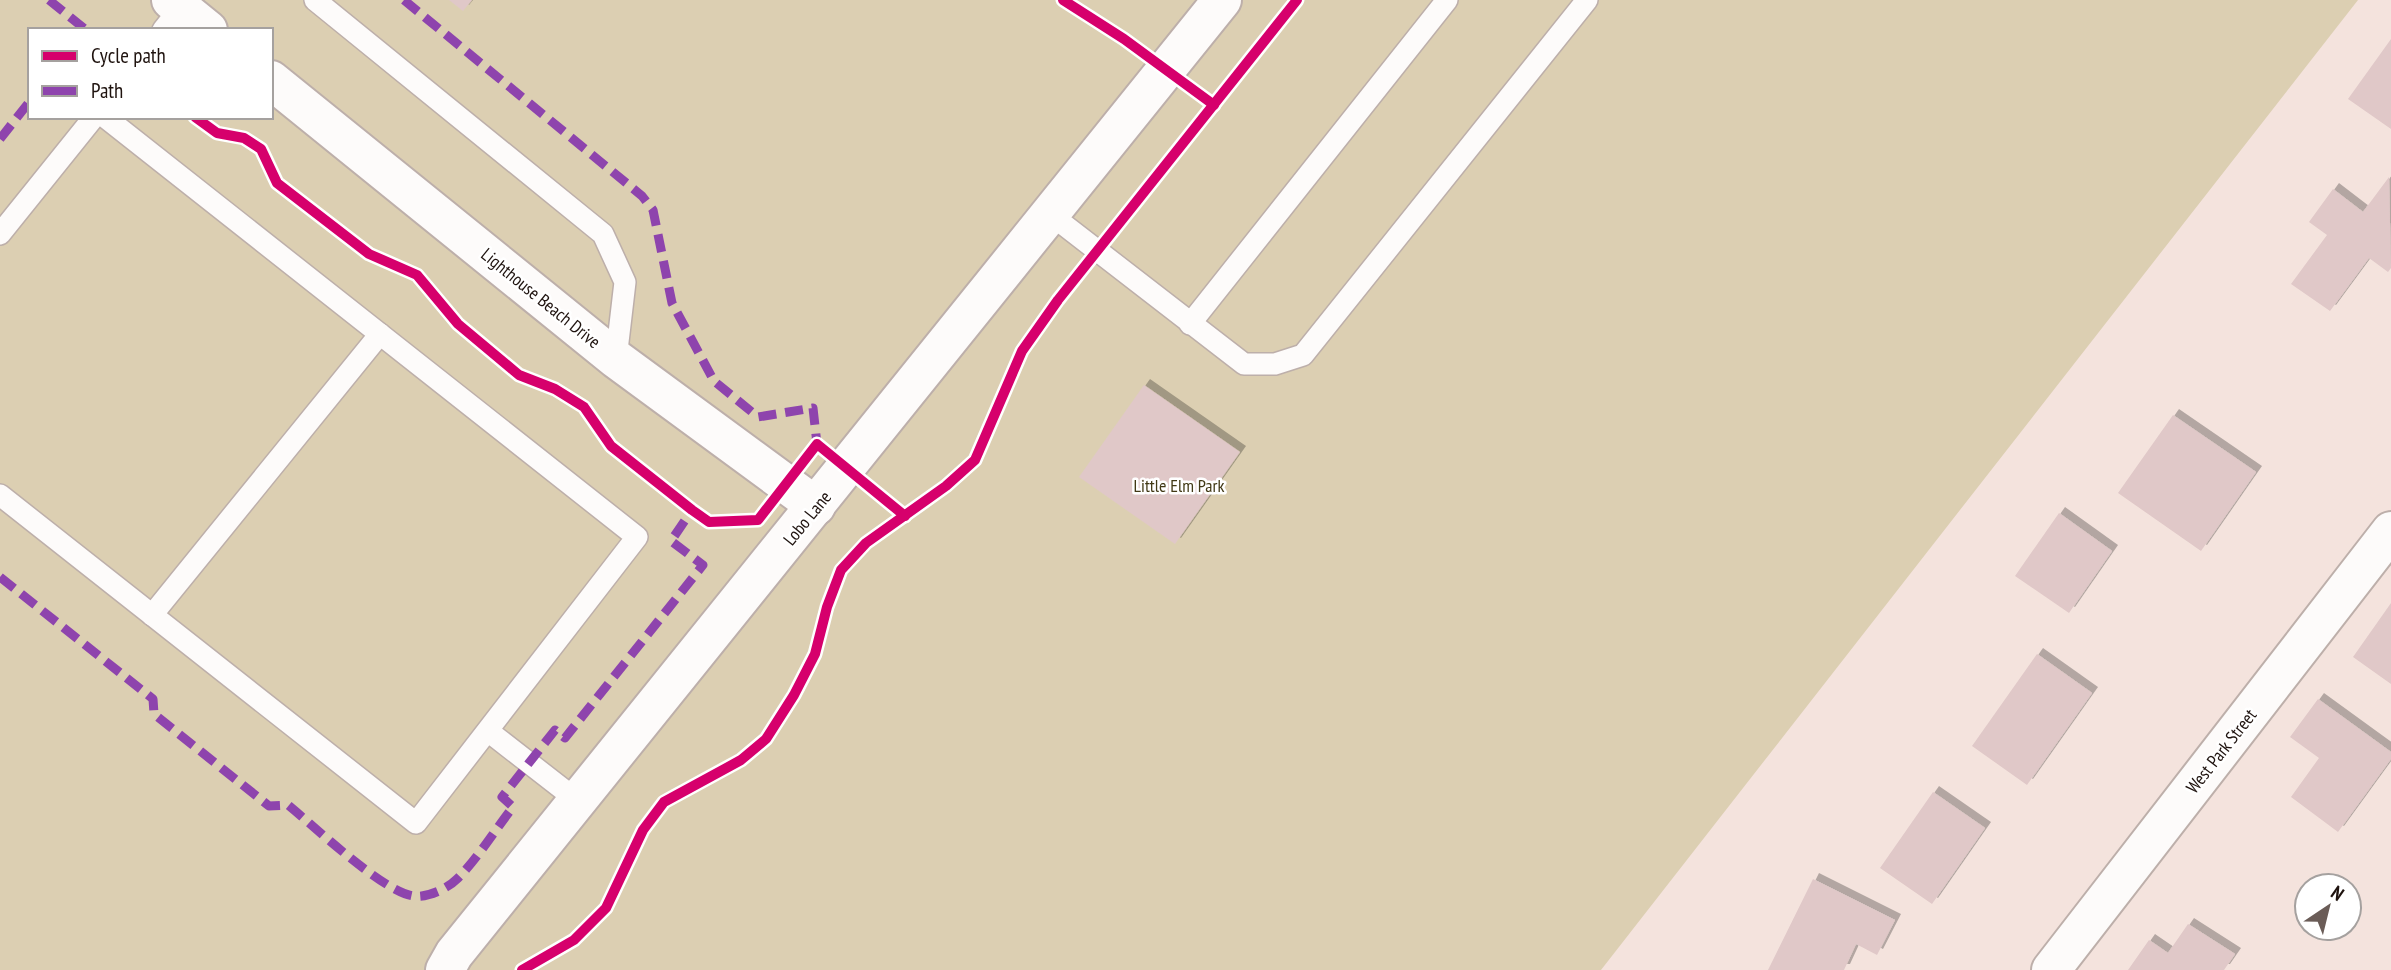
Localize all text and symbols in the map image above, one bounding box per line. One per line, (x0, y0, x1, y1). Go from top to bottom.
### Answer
legend (28, 28, 273, 119)
text: Cycle path (91, 42, 166, 69)
text: Path (91, 77, 123, 104)
street label: Lighthouse Beach Drive (477, 243, 605, 353)
park label: Little Elm Park (1134, 474, 1224, 497)
street label: Lobo Lane (778, 486, 836, 550)
street label: West Park Street (2181, 704, 2261, 798)
north arrow (2293, 872, 2363, 942)
text: N (2327, 880, 2349, 906)

